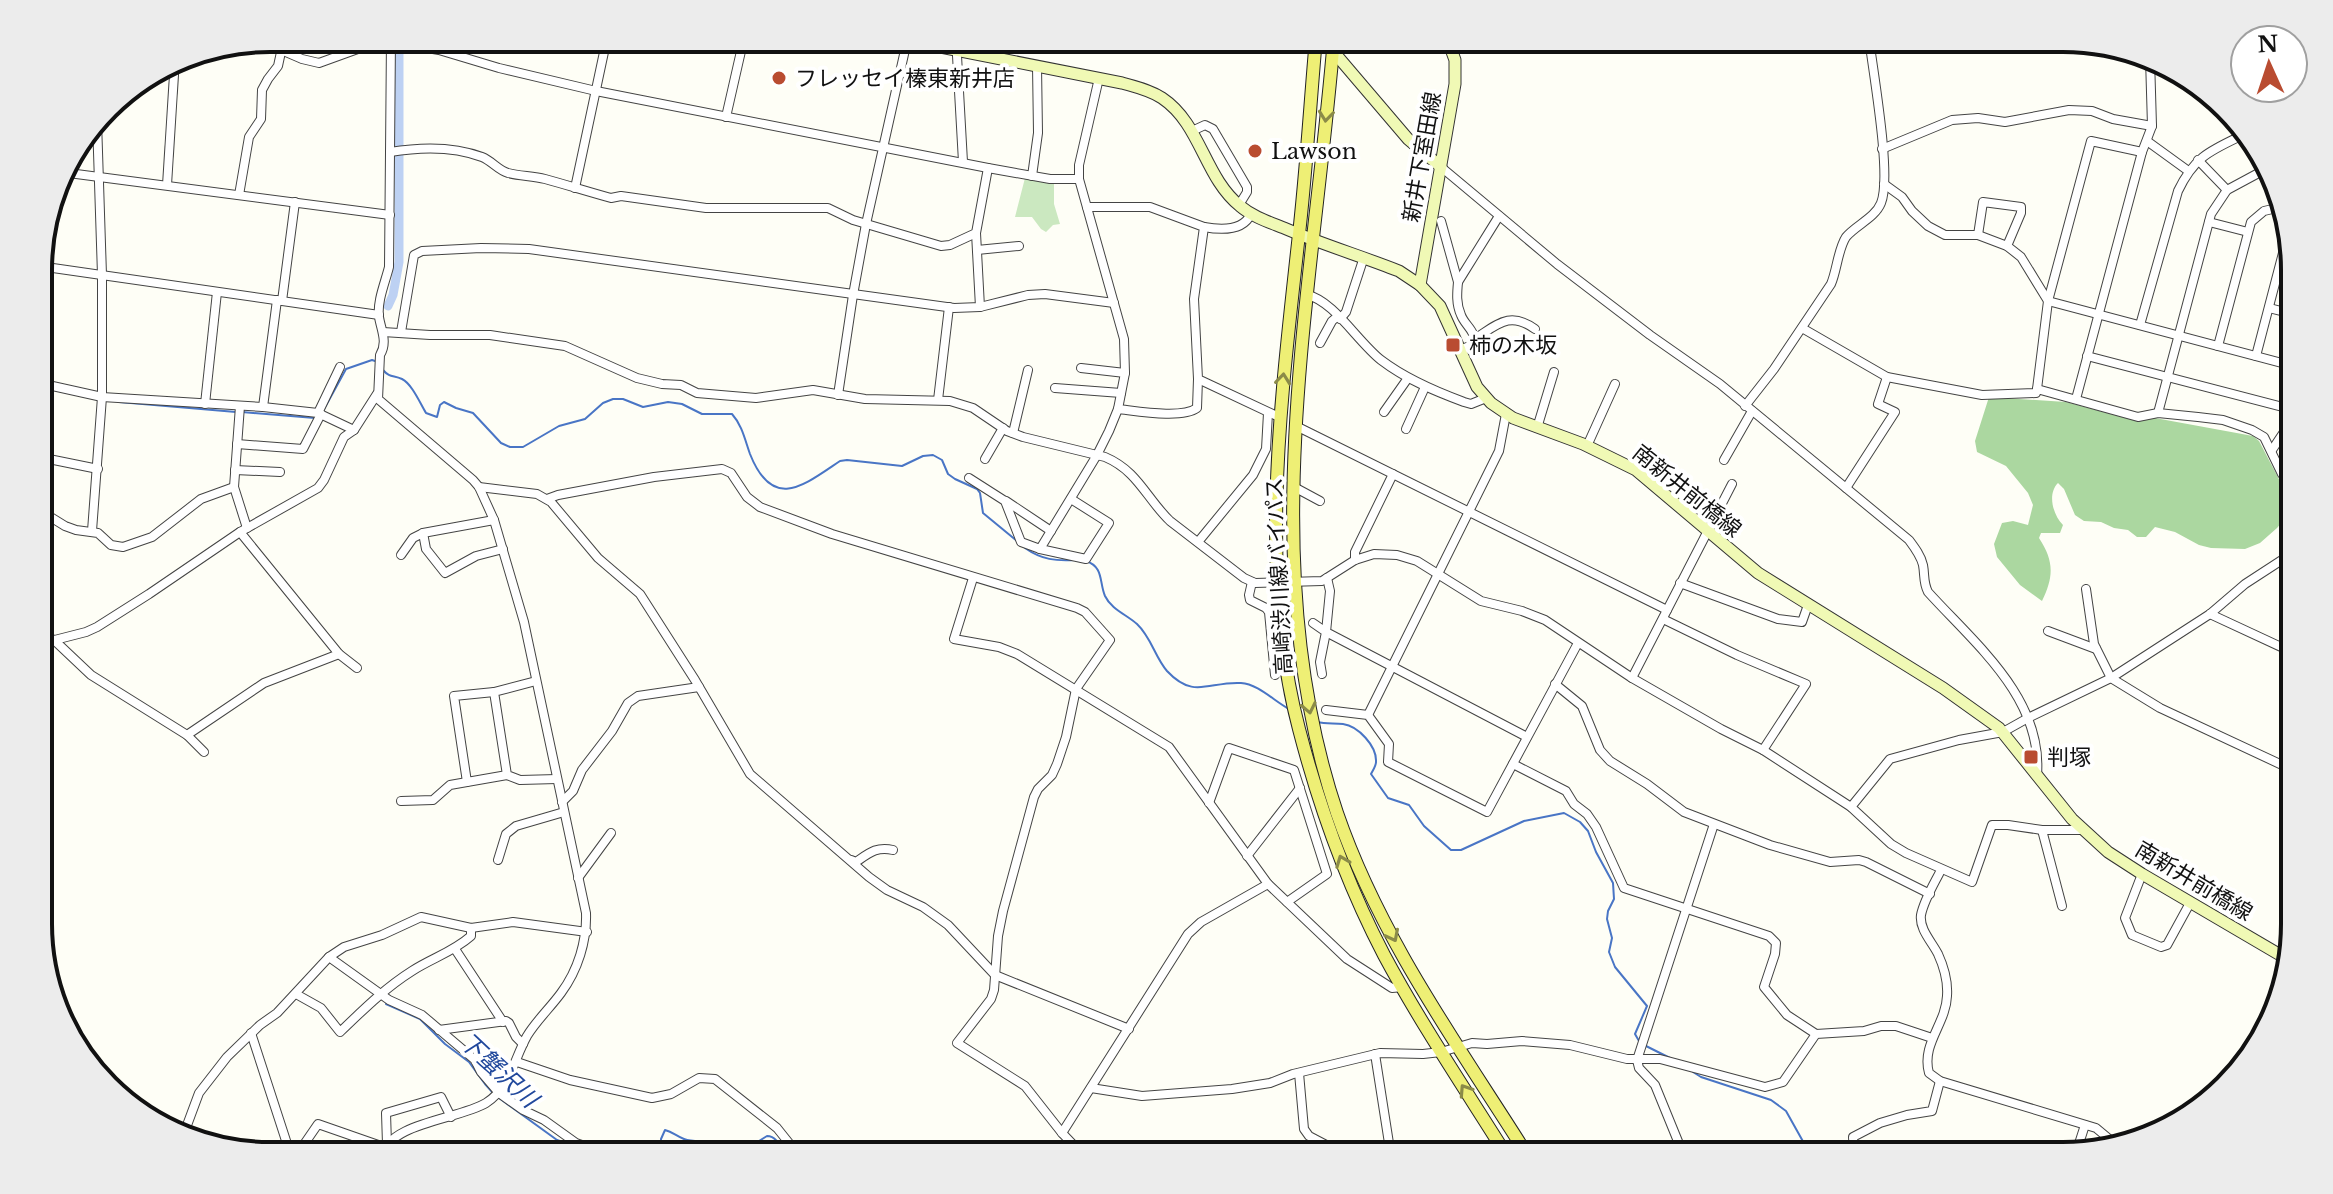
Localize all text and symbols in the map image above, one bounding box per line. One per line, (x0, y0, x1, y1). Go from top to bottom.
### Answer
north arrow (2229, 24, 2309, 104)
text: N (2257, 30, 2279, 59)
place label: フレッセイ榛東新井店 (795, 65, 1015, 92)
marker: フレッセイ榛東新井店 (770, 69, 788, 87)
street label: 新井下室田線 (1397, 90, 1447, 224)
one-way arrow (1317, 109, 1334, 122)
place label: Lawson (1271, 138, 1357, 165)
marker: Lawson (1246, 142, 1264, 160)
place label: 柿の木坂 (1469, 332, 1557, 359)
marker: 柿の木坂 (1444, 336, 1462, 354)
one-way arrow (1274, 372, 1291, 385)
street label: 南新井前橋線 (1627, 439, 1747, 543)
street label: 高崎渋川線バイパス (1260, 477, 1298, 675)
one-way arrow (1300, 701, 1317, 714)
place label: 判塚 (2047, 744, 2091, 771)
marker: 判塚 (2022, 748, 2040, 766)
street label: 南新井前橋線 (2130, 835, 2258, 927)
one-way arrow (1336, 855, 1352, 869)
one-way arrow (1383, 928, 1398, 943)
water label: 下蟹沢川 (454, 1027, 546, 1115)
one-way arrow (1460, 1084, 1475, 1099)

